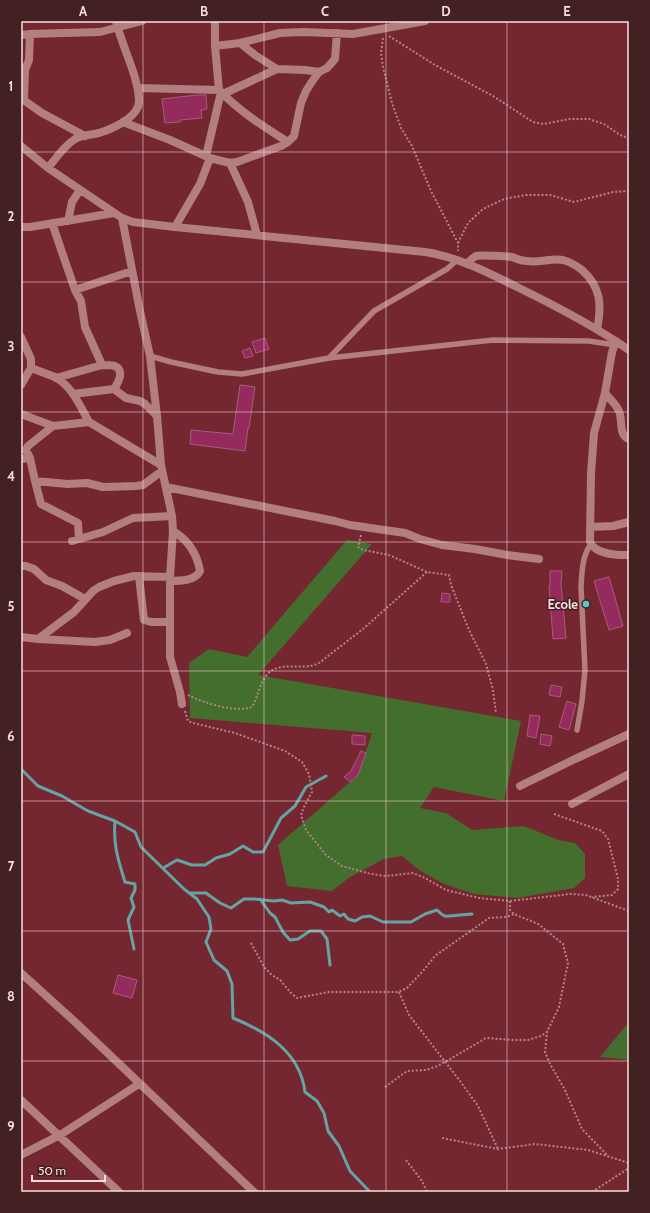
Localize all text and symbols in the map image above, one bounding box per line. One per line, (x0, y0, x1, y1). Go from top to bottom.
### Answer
text: A (79, 3, 88, 19)
text: B (200, 3, 208, 19)
text: C (321, 3, 329, 19)
text: D (441, 3, 451, 19)
text: E (563, 3, 571, 19)
text: 1 (9, 78, 13, 94)
text: 2 (8, 208, 15, 224)
text: 3 (7, 338, 15, 354)
text: 4 (7, 468, 15, 484)
place label: Ecole (547, 596, 578, 612)
text: 5 (8, 598, 15, 614)
marker: Ecole (581, 599, 591, 609)
text: 6 (7, 728, 15, 744)
text: 7 (8, 858, 15, 874)
text: 8 (7, 988, 15, 1004)
text: 9 (7, 1118, 15, 1134)
scale bar (32, 1157, 105, 1183)
text: 50 m (38, 1163, 66, 1178)

